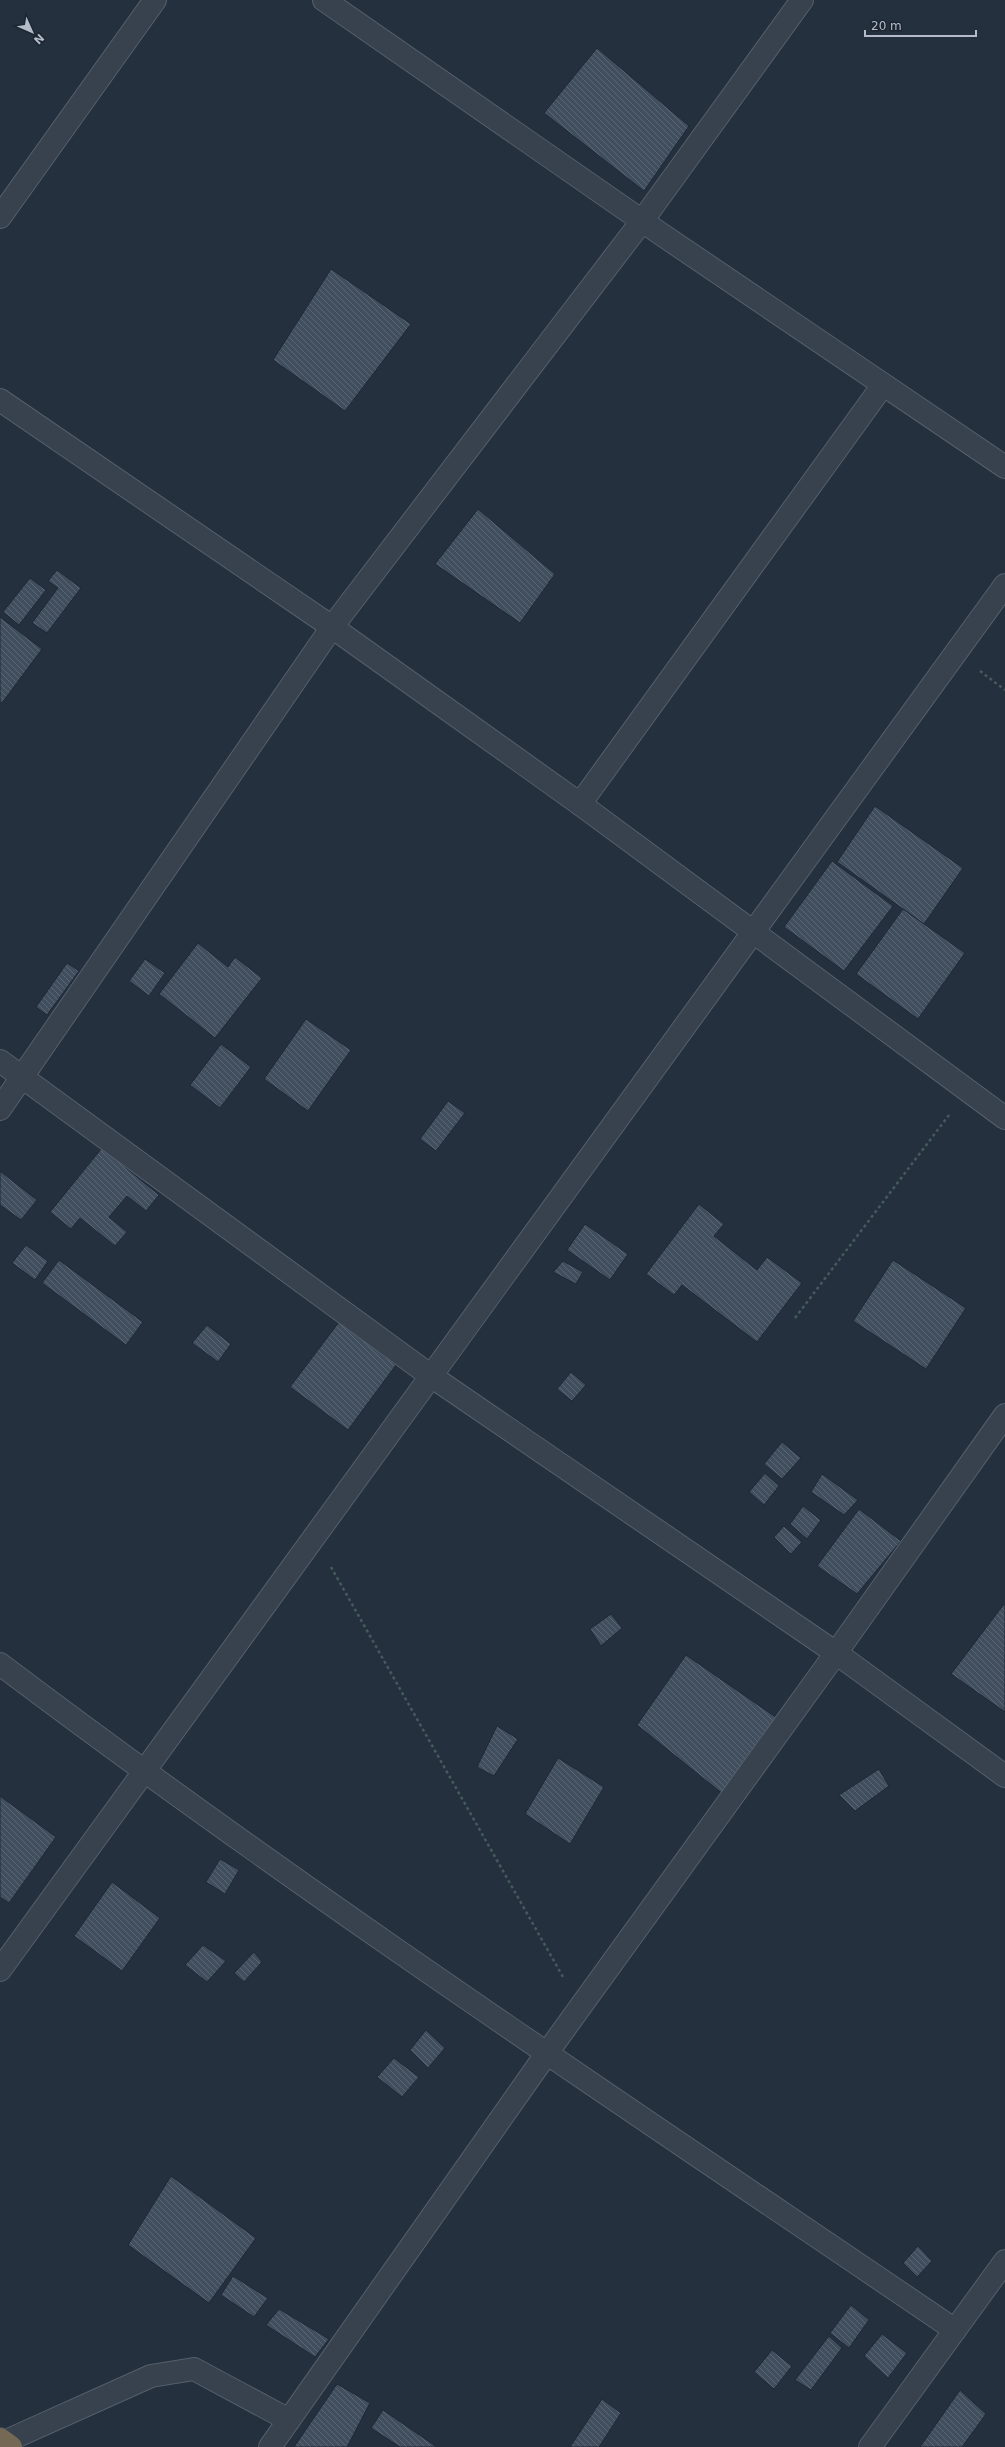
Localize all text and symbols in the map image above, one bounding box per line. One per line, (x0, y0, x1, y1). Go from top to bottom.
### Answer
north arrow (12, 12, 52, 52)
scale bar (865, 12, 976, 38)
text: 20 m (871, 19, 902, 33)
text: N (31, 31, 47, 47)

